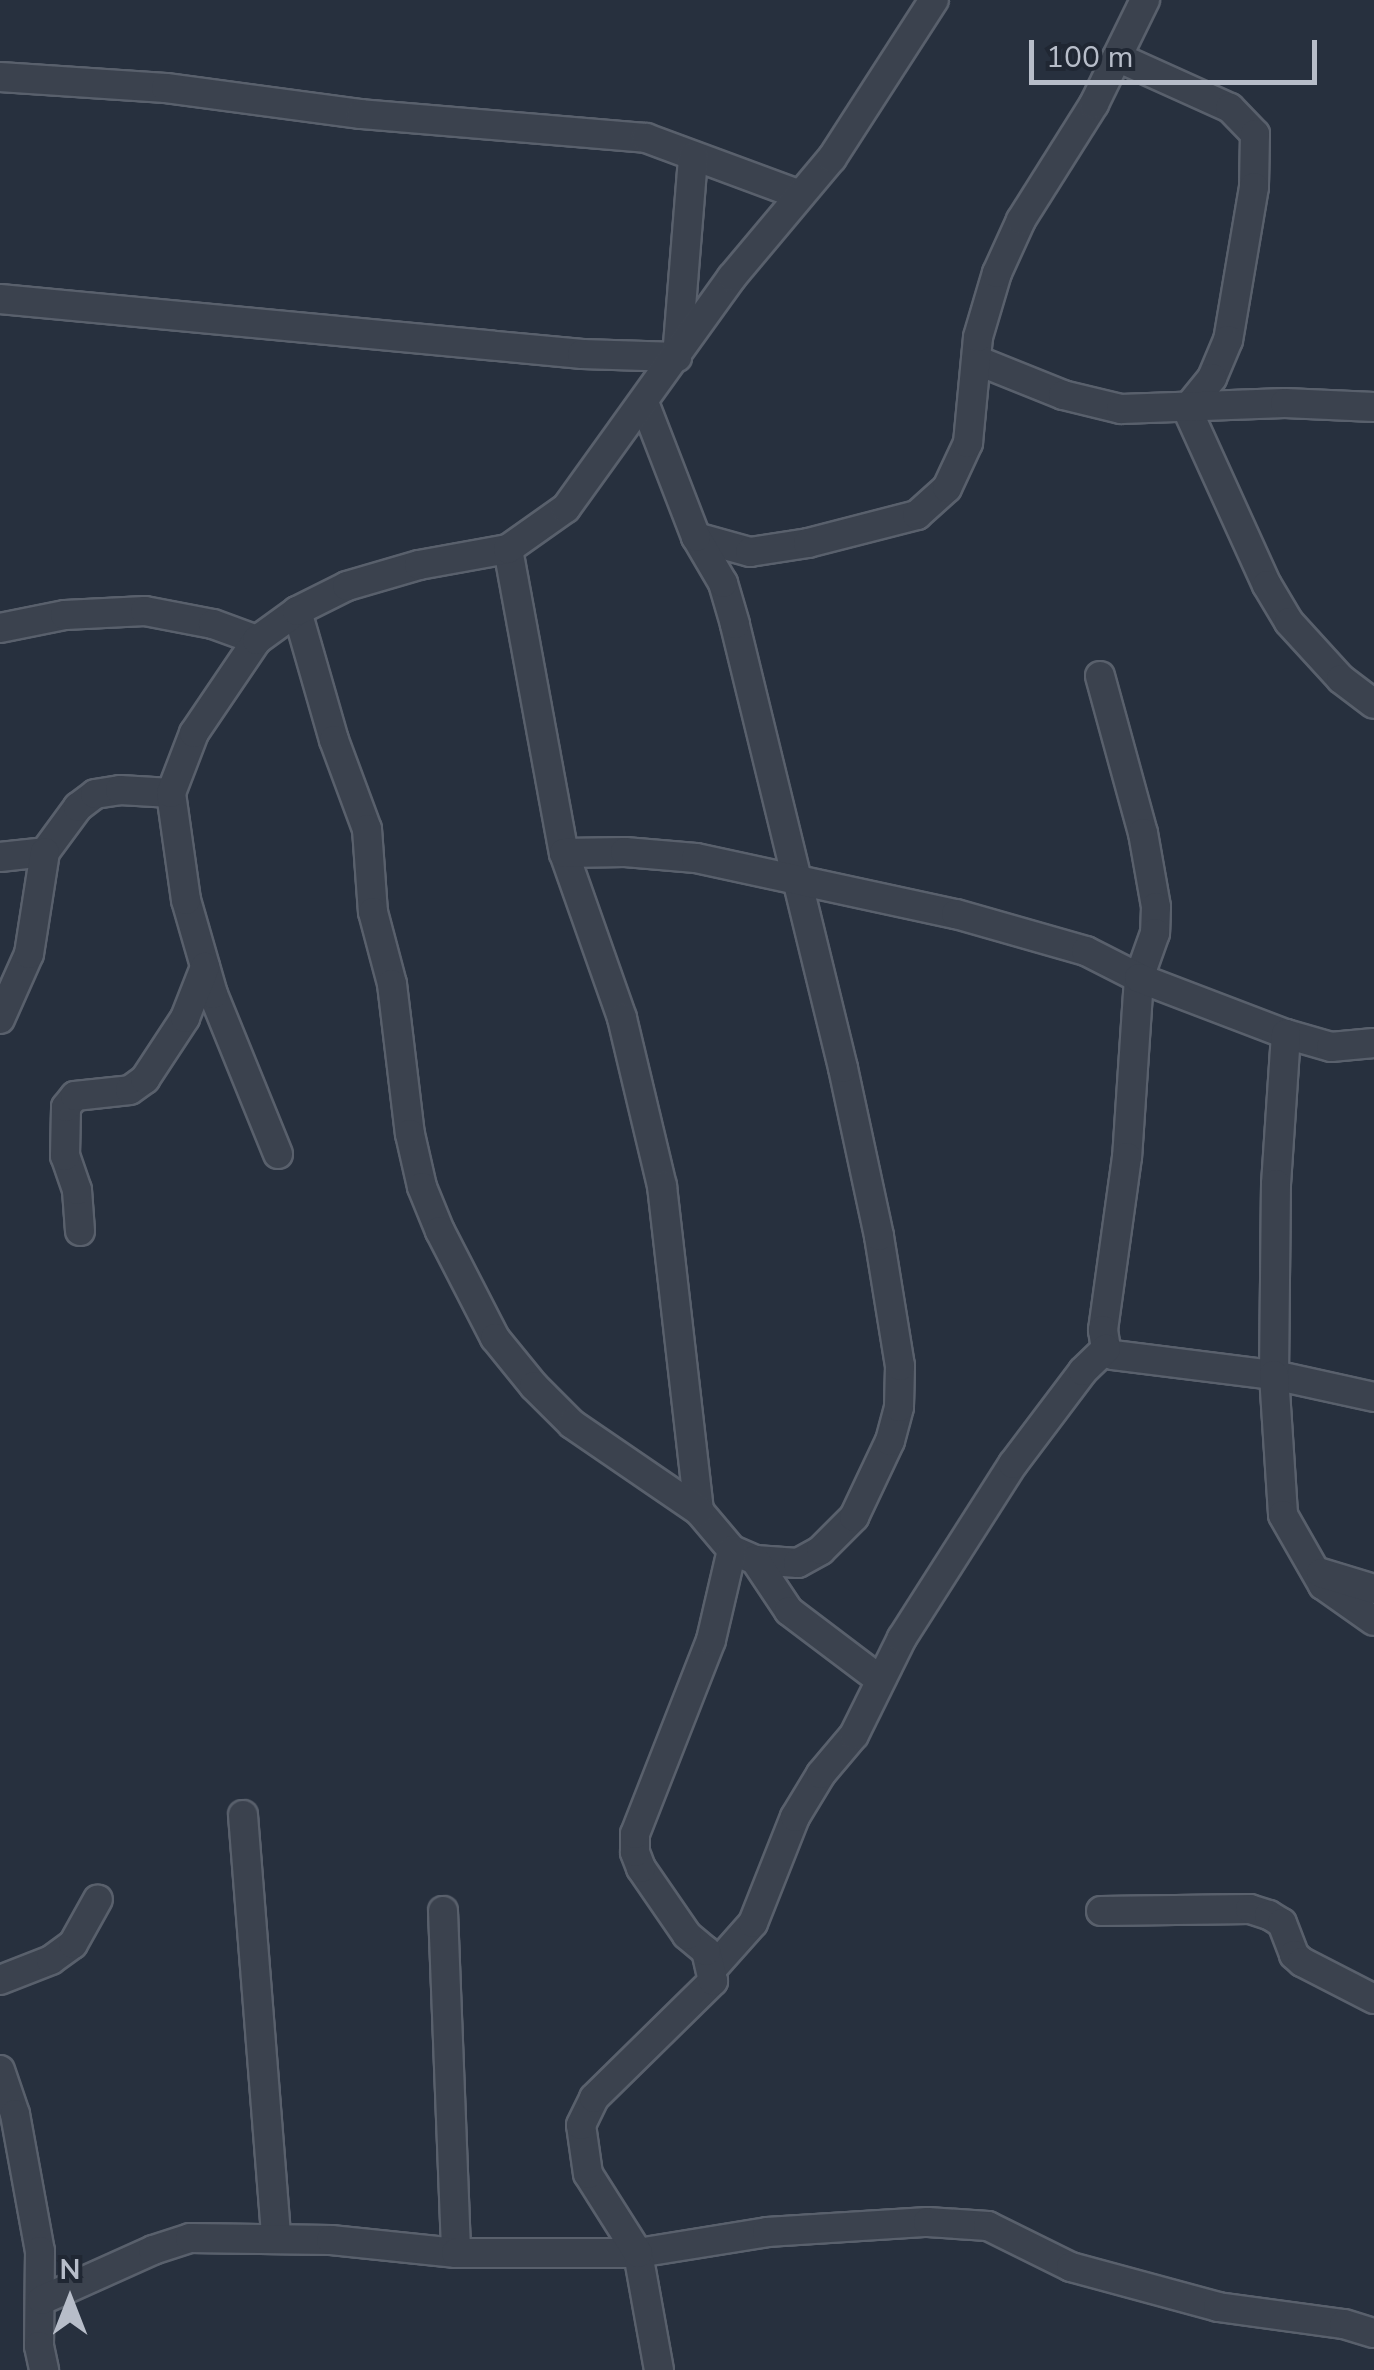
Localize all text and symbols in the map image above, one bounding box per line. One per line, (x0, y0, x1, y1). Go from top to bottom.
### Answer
scale bar (1034, 20, 1322, 82)
text: 100 m (1046, 37, 1133, 78)
north arrow (20, 2250, 120, 2350)
text: N (60, 2251, 80, 2289)

